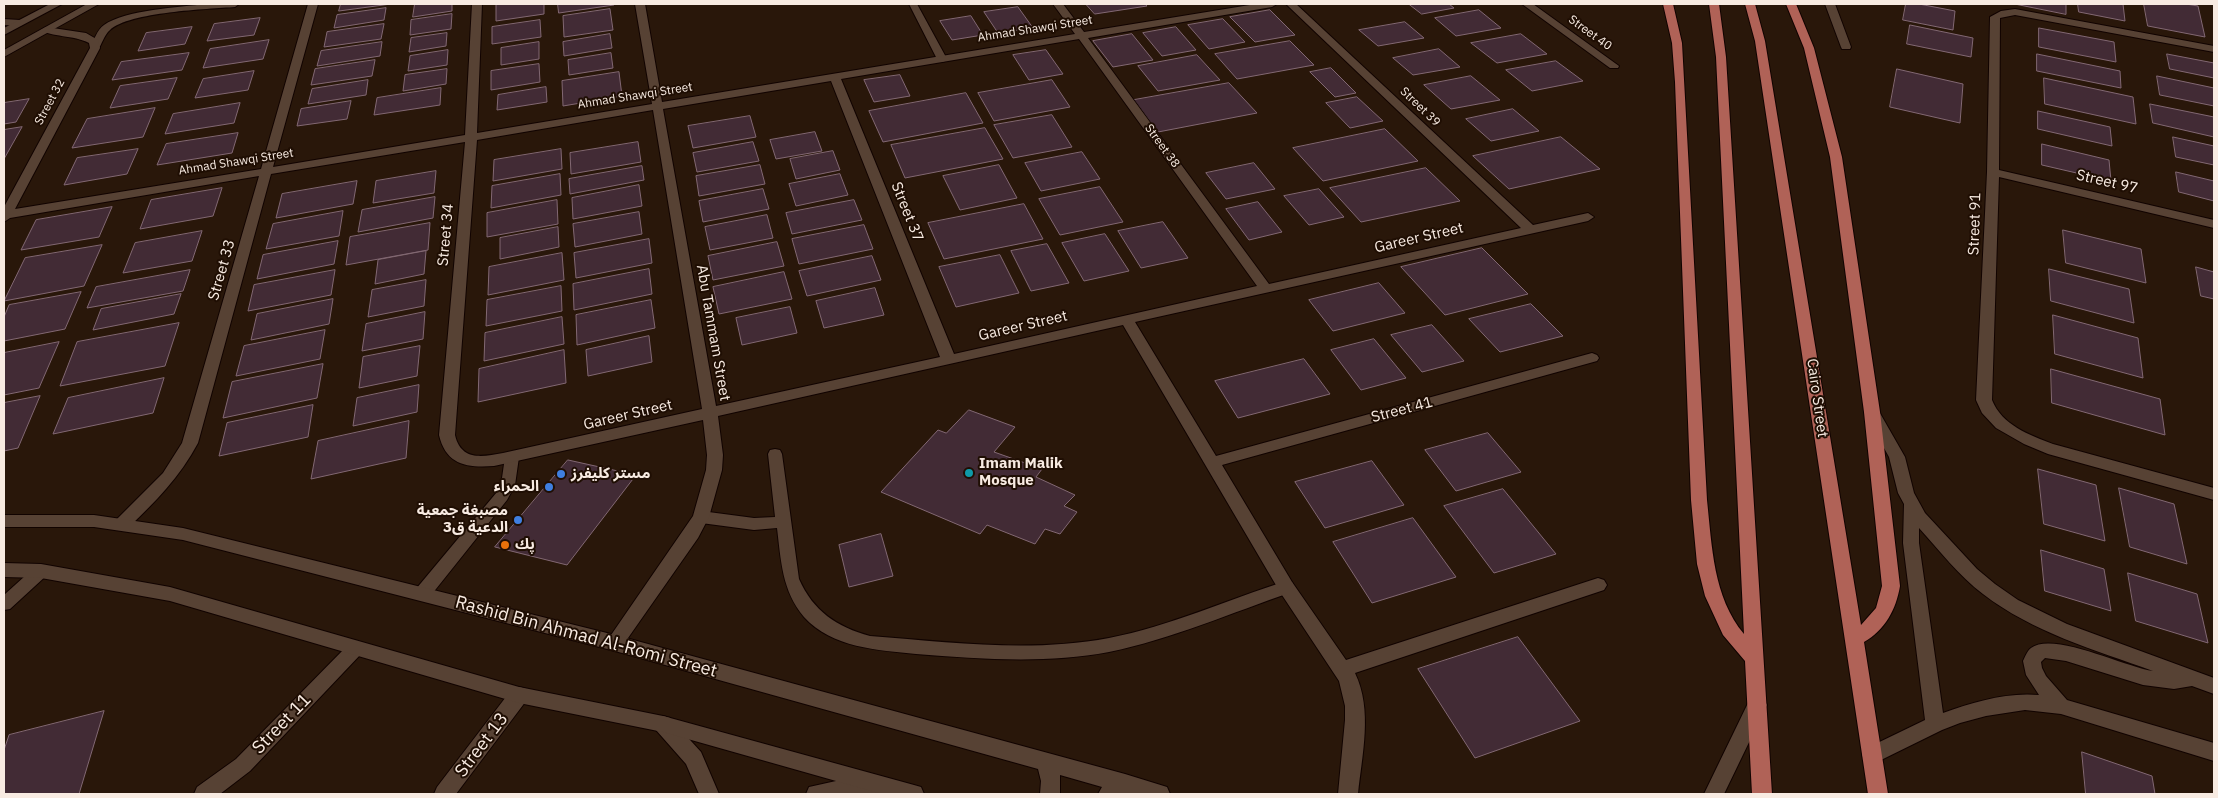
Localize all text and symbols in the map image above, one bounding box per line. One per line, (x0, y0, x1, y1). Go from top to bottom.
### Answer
street label: Street 40 (1565, 12, 1615, 54)
street label: Ahmad Shawqi Street (976, 13, 1094, 45)
street label: Street 32 (32, 76, 68, 128)
street label: Ahmad Shawqi Street (576, 80, 694, 112)
street label: Street 39 (1397, 84, 1443, 130)
street label: Street 38 (1141, 121, 1183, 171)
street label: Ahmad Shawqi Street (177, 146, 295, 178)
street label: Street 97 (2074, 166, 2140, 198)
street label: Street 37 (887, 180, 927, 244)
street label: Street 91 (1965, 192, 1985, 256)
street label: Street 34 (434, 203, 458, 267)
street label: Gareer Street (1373, 219, 1465, 257)
street label: Street 33 (205, 237, 239, 303)
street label: Abu Tammam Street (692, 264, 734, 402)
street label: Gareer Street (977, 307, 1069, 345)
street label: Cairo Street (1803, 357, 1831, 439)
street label: Street 41 (1369, 393, 1435, 427)
street label: Gareer Street (582, 396, 674, 434)
place label: Imam Malik Mosque (979, 455, 1063, 490)
place label: مستر كليفرز (571, 465, 650, 483)
marker: Imam Malik Mosque (963, 467, 975, 479)
marker: مستر كليفرز (555, 468, 567, 480)
place label: الحمراء (494, 478, 539, 496)
marker: الحمراء (543, 481, 555, 493)
place label: مصبغة جمعية الدعية ق3 (417, 502, 508, 537)
marker: مصبغة جمعية الدعية ق3 (512, 514, 524, 526)
place label: پك (515, 536, 535, 554)
marker: پك (499, 539, 511, 551)
street label: Rashid Bin Ahmad Al-Romi Street (453, 592, 719, 682)
street label: Street 11 (248, 689, 316, 759)
street label: Street 13 (451, 708, 513, 782)

